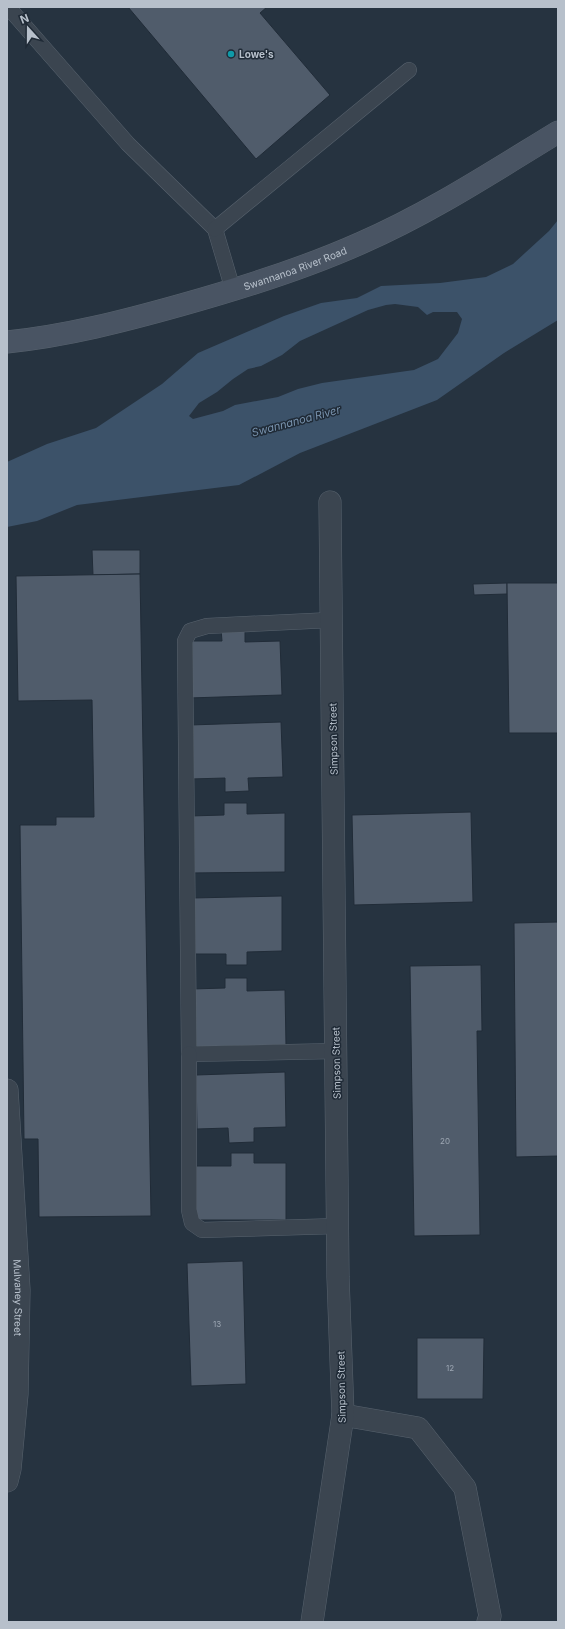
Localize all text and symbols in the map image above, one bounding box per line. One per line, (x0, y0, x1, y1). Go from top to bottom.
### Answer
north arrow (8, 8, 48, 48)
text: N (18, 11, 31, 27)
place label: Lowe's (239, 48, 274, 60)
marker: Lowe's (226, 49, 236, 59)
street label: Swannanoa River Road (242, 244, 349, 292)
water label: Swannanoa River (250, 402, 343, 440)
street label: Simpson Street (326, 702, 340, 775)
street label: Simpson Street (329, 1026, 343, 1099)
house number: 20 (440, 1136, 450, 1146)
street label: Mulvaney Street (11, 1259, 25, 1337)
house number: 13 (213, 1319, 221, 1329)
street label: Simpson Street (334, 1350, 348, 1423)
house number: 12 (446, 1363, 454, 1373)

